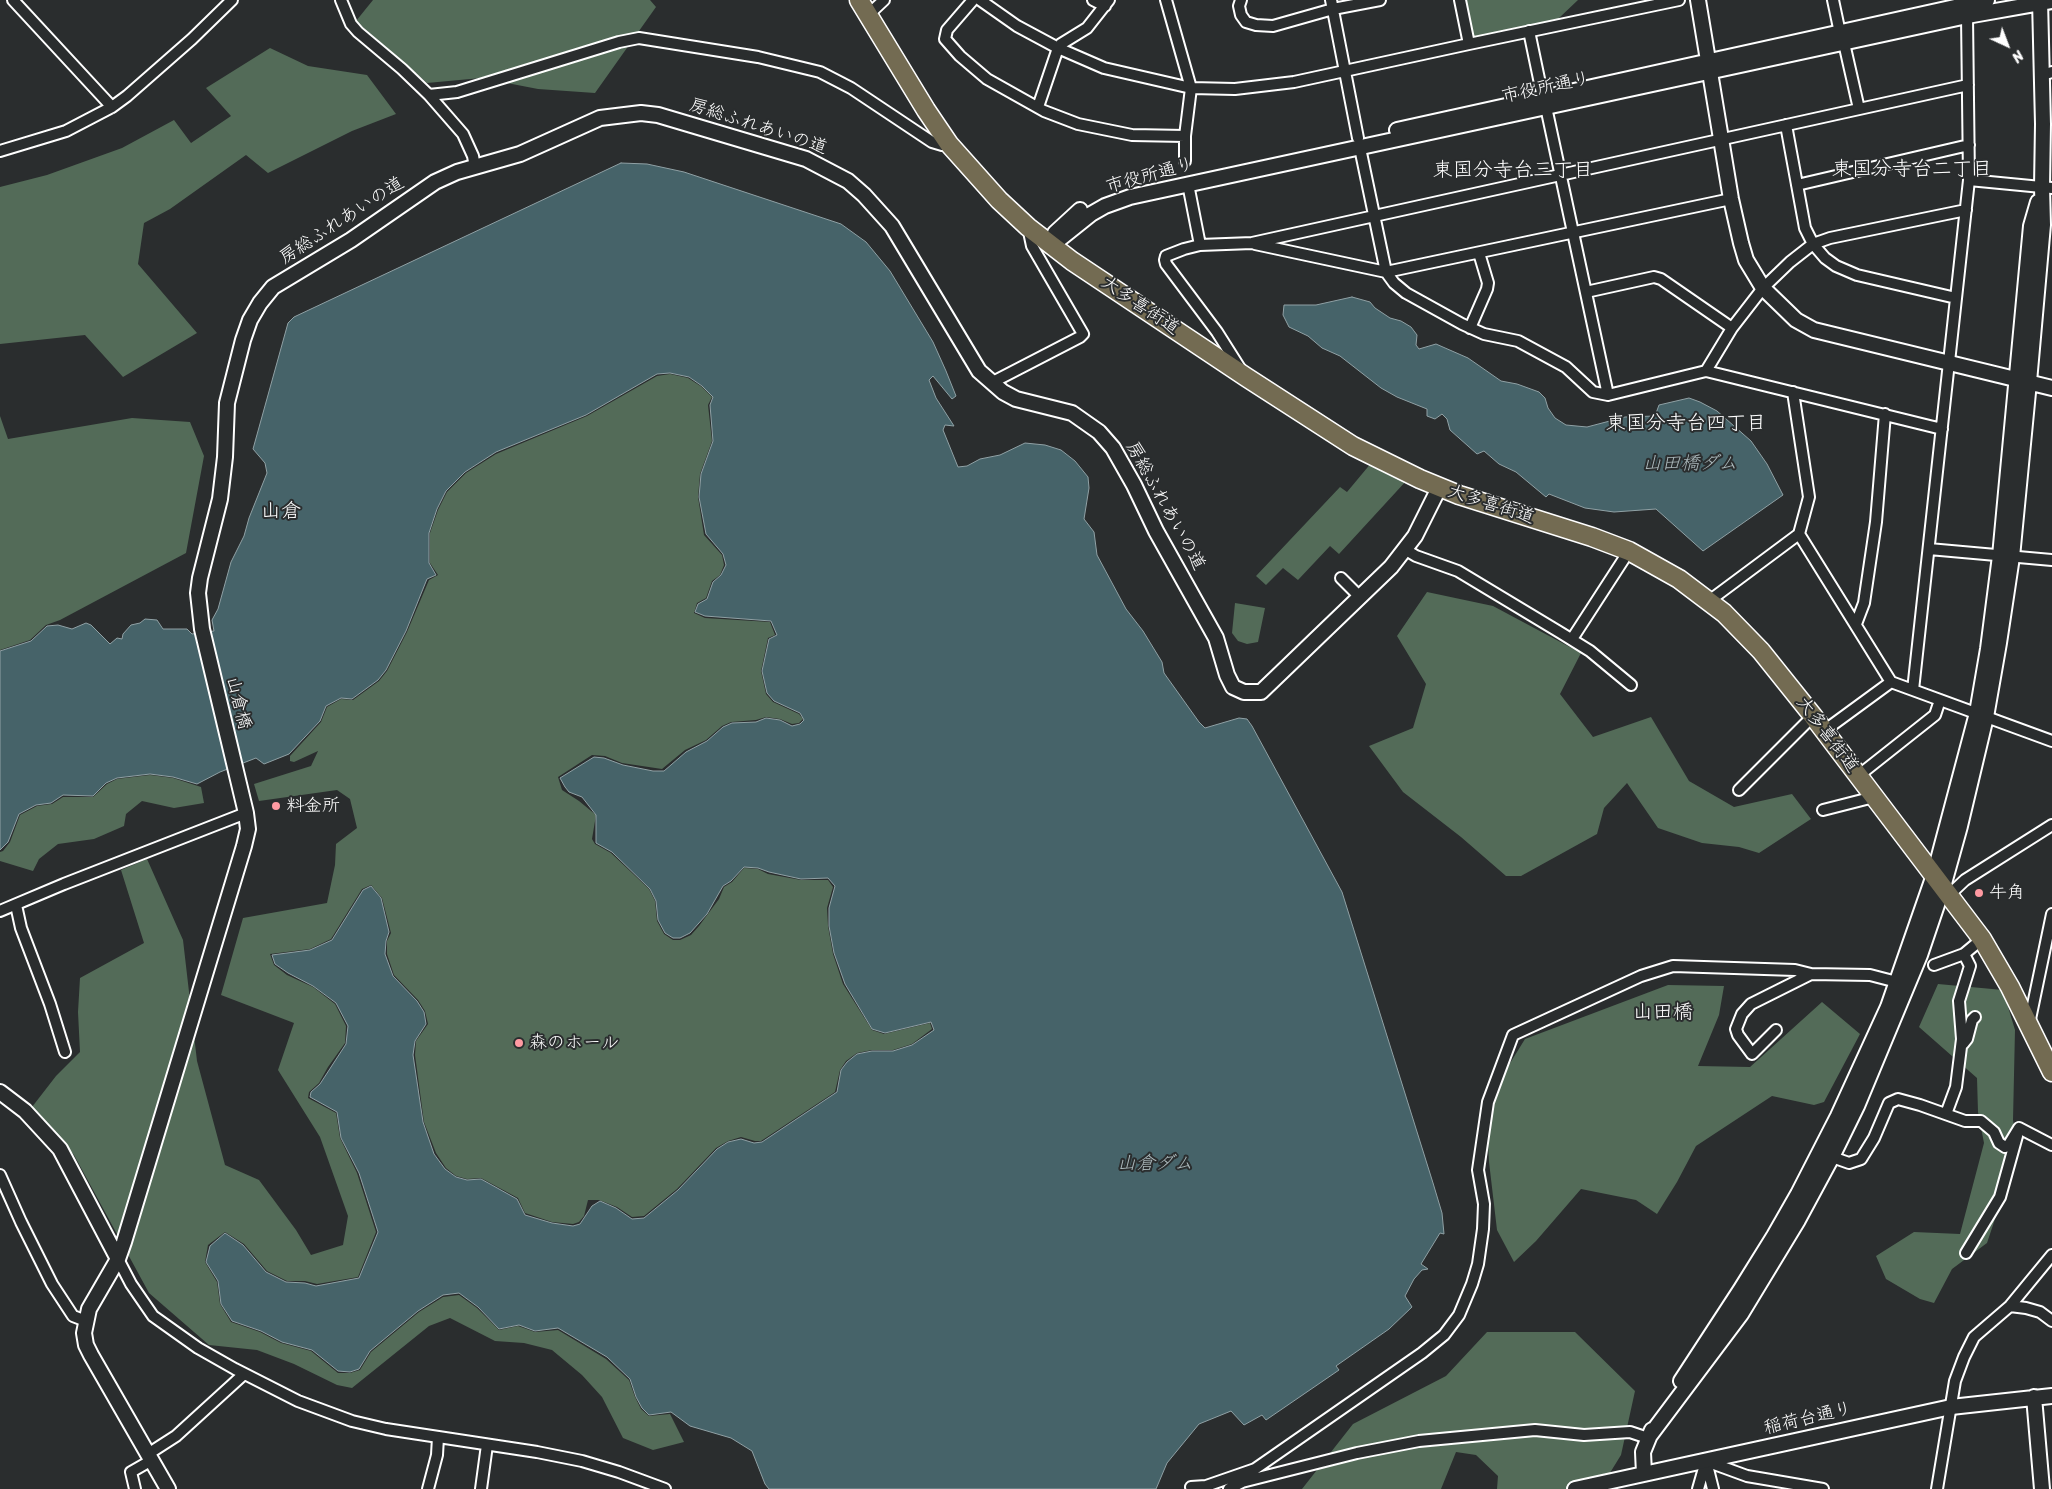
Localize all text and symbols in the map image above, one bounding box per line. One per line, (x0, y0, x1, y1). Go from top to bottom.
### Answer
north arrow (1982, 20, 2032, 70)
text: N (2006, 44, 2030, 69)
street label: 市役所通り (1500, 68, 1592, 108)
street label: 房総ふれあいの道 (686, 94, 830, 160)
street label: 市役所通り (1104, 154, 1196, 198)
district label: 東国分寺台二丁目 (1832, 158, 1992, 182)
district label: 東国分寺台三丁目 (1433, 159, 1593, 183)
street label: 房総ふれあいの道 (276, 173, 408, 269)
street label: 大多喜街道 (1097, 272, 1183, 340)
district label: 東国分寺台四丁目 (1606, 412, 1766, 436)
street label: 房総ふれあいの道 (1121, 438, 1209, 574)
water label: 山田橋ダム (1643, 453, 1737, 475)
street label: 大多喜街道 (1445, 481, 1537, 529)
district label: 山倉 (261, 500, 301, 524)
street label: 山倉橋 (221, 674, 255, 732)
street label: 大多喜街道 (1791, 693, 1863, 777)
place label: 料金所 (286, 795, 340, 817)
marker: 料金所 (270, 800, 282, 812)
place label: 牛角 (1989, 882, 2025, 904)
marker: 牛角 (1973, 887, 1985, 899)
district label: 山田橋 (1633, 1001, 1693, 1025)
place label: 森のホール (529, 1032, 619, 1054)
marker: 森のホール (513, 1037, 525, 1049)
water label: 山倉ダム (1117, 1153, 1193, 1175)
street label: 稲荷台通り (1762, 1398, 1854, 1440)

